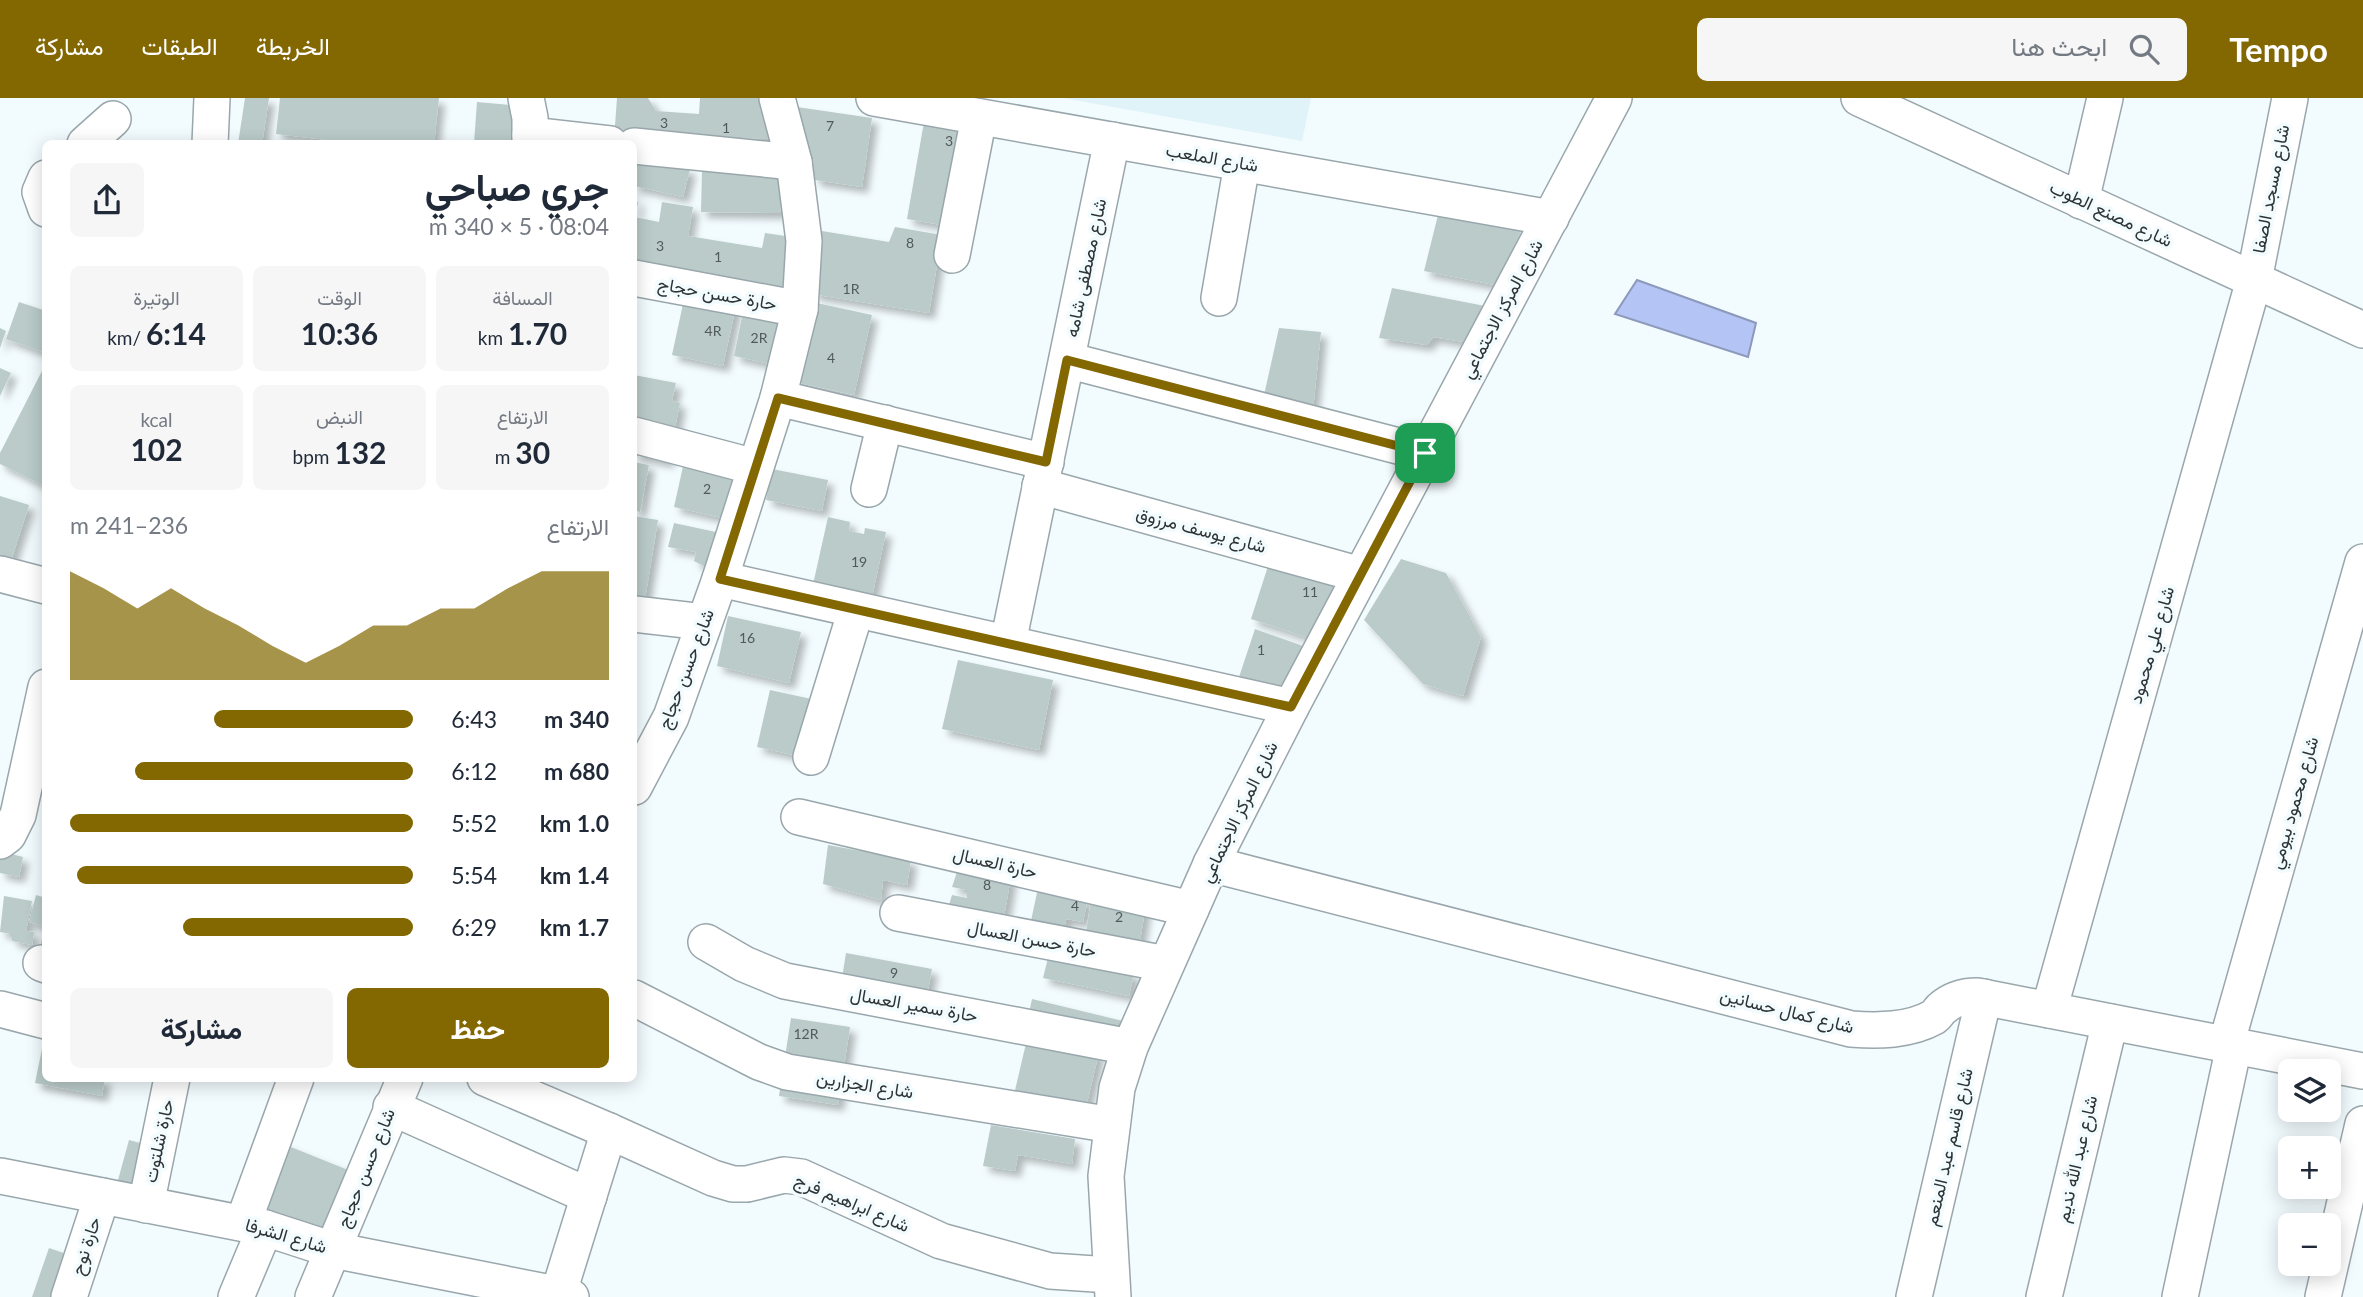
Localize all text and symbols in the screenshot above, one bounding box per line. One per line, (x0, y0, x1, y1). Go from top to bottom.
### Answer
search box (1697, 18, 2187, 81)
text: Tempo (2229, 29, 2328, 69)
text: ابحث هنا (2011, 30, 2107, 62)
icon: search (2125, 30, 2163, 68)
text: مشاركة (35, 31, 103, 60)
text: الطبقات (141, 31, 218, 60)
text: الخريطة (256, 31, 330, 60)
house number: 3 (660, 114, 668, 131)
house number: 7 (826, 117, 834, 134)
house number: 1 (722, 119, 730, 136)
street label: شارع مسجد الصفا (2247, 123, 2295, 255)
house number: 3 (945, 132, 953, 149)
street label: شارع الملعب (1164, 138, 1260, 178)
button: share (70, 163, 144, 237)
text: جري صباحي (425, 163, 609, 209)
street label: شارع مصنع الطوب (2046, 175, 2176, 253)
street label: شارع مصطفى شامه (1060, 196, 1112, 340)
text: 08:04 · 5 × 340 m (429, 212, 609, 240)
house number: 8 (906, 234, 914, 251)
street label: شارع المركز الاجتماعي (1455, 235, 1551, 384)
house number: 3 (656, 237, 664, 254)
house number: 1 (714, 248, 722, 265)
street label: حارة حسن حجاج (656, 272, 778, 316)
house number: 1R (843, 280, 860, 297)
text: الوتيرة (133, 286, 180, 309)
text: الوقت (317, 286, 362, 309)
text: المسافة (492, 286, 553, 309)
text: 6:14 (146, 315, 206, 351)
text: 10:36 (301, 315, 378, 351)
text: 1.70 (508, 315, 567, 351)
house number: 4R (705, 322, 722, 339)
text: /km (107, 326, 146, 349)
text: km (478, 326, 508, 349)
house number: 2R (751, 329, 768, 346)
house number: 4 (827, 349, 835, 366)
text: النبض (316, 405, 363, 428)
text: الارتفاع (497, 405, 548, 428)
text: kcal (140, 408, 173, 431)
pin (1395, 423, 1455, 483)
text: 102 (130, 431, 183, 467)
text: 132 (334, 434, 387, 470)
text: 30 (515, 434, 550, 470)
icon: arrive (1406, 434, 1444, 472)
text: bpm (293, 445, 334, 468)
text: m (495, 445, 515, 468)
house number: 2 (703, 480, 711, 497)
street label: شارع يوسف مرزوق (1133, 501, 1269, 559)
text: 236–241 m (70, 511, 188, 539)
text: الارتفاع (547, 512, 609, 540)
house number: 19 (851, 553, 867, 570)
house number: 11 (1302, 583, 1318, 600)
street label: شارع علي محمود (2124, 584, 2183, 707)
street label: شارع حسن حجاج (652, 606, 720, 732)
house number: 16 (739, 629, 755, 646)
house number: 1 (1257, 641, 1265, 658)
text: 6:43 (451, 705, 497, 733)
text: 340 m (544, 705, 609, 733)
street label: شارع محمود بيومي (2264, 734, 2327, 873)
street label: شارع المركز الاجتماعي (1194, 737, 1286, 888)
text: 6:12 (451, 757, 497, 785)
text: 680 m (544, 757, 609, 785)
text: 5:52 (451, 809, 497, 837)
text: 1.0 km (540, 809, 609, 837)
street label: حارة العسال (951, 842, 1039, 883)
text: 5:54 (451, 861, 497, 889)
text: 1.4 km (540, 861, 609, 889)
house number: 8 (983, 876, 991, 893)
house number: 4 (1071, 897, 1079, 914)
house number: 2 (1115, 908, 1123, 925)
text: 6:29 (451, 913, 497, 941)
text: 1.7 km (540, 913, 609, 941)
street label: حارة حسن العسال (966, 915, 1098, 962)
house number: 9 (890, 964, 898, 981)
street label: حارة سمير العسال (849, 982, 980, 1027)
street label: شارع كمال حسانين (1718, 983, 1856, 1039)
button: مشاركة (70, 988, 333, 1068)
button: حفظ (347, 988, 609, 1068)
house number: 12R (793, 1025, 819, 1042)
map controls (2278, 1059, 2341, 1276)
button: layers (2278, 1059, 2341, 1122)
street label: شارع الجزارين (815, 1066, 915, 1104)
street label: شارع قاسم عبد المنعم (1919, 1066, 1979, 1228)
street label: شارع عبد الله نديم (2051, 1093, 2103, 1225)
street label: حارة شلتوت (138, 1097, 179, 1185)
street label: شارع حسن حجاج (331, 1105, 401, 1231)
button: + (2278, 1136, 2341, 1199)
street label: شارع ابراهيم فرج (791, 1168, 913, 1238)
street label: شارع الشرفا (242, 1213, 330, 1259)
button: − (2278, 1213, 2341, 1276)
street label: حارة نوح (65, 1214, 107, 1278)

